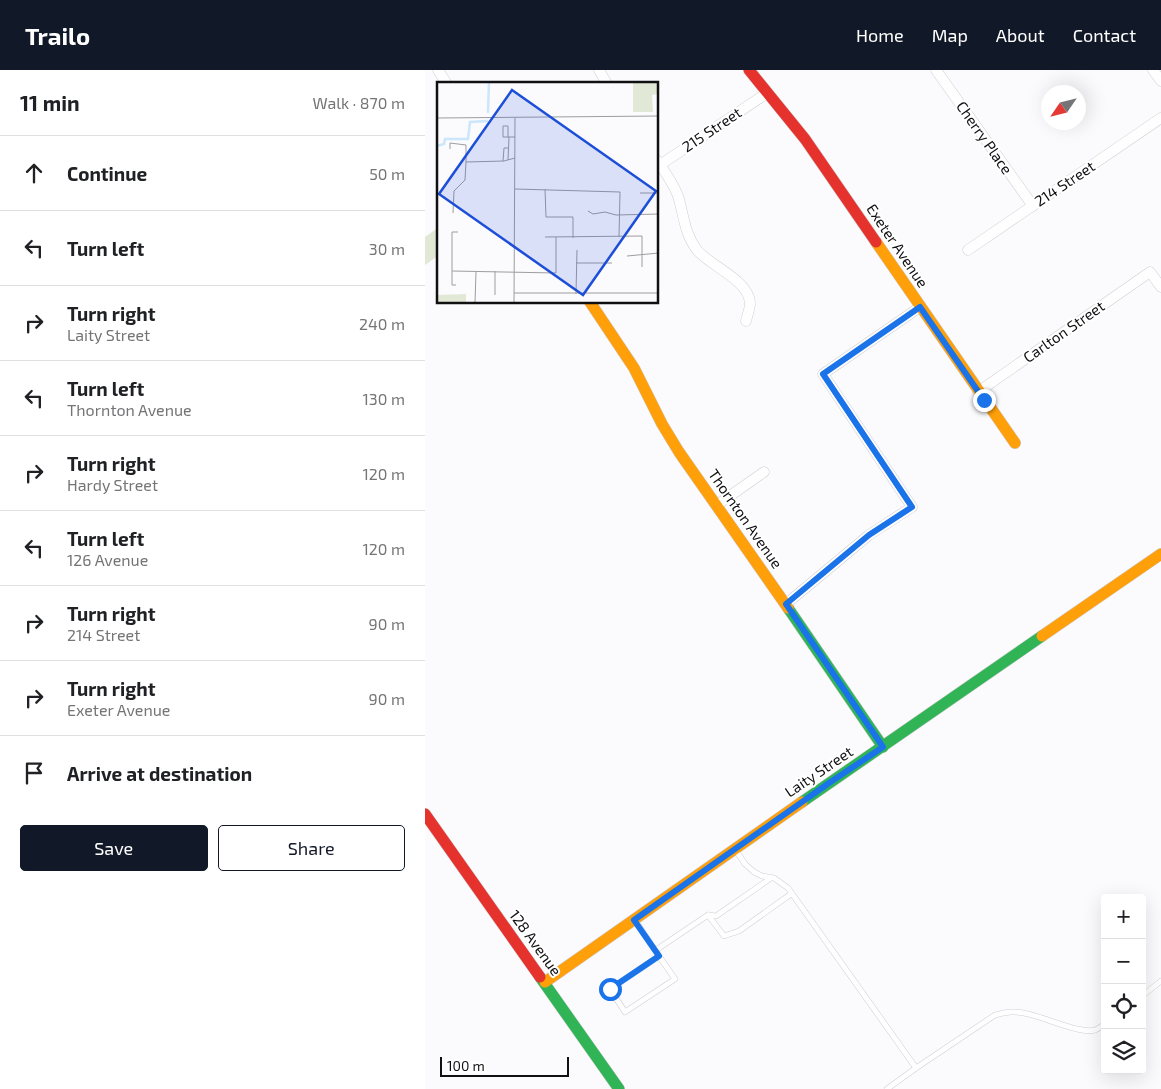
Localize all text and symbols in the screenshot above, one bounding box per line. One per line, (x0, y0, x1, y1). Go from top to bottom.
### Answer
text: Trailo (25, 21, 90, 50)
text: Home (856, 24, 904, 46)
text: Map (932, 24, 968, 46)
text: About (996, 24, 1045, 46)
text: Contact (1073, 24, 1136, 46)
inset map (437, 82, 659, 304)
north arrow (1041, 85, 1086, 130)
text: 11 min (20, 90, 80, 115)
text: Walk · 870 m (312, 93, 405, 112)
street label: Cherry Place (953, 97, 1017, 177)
street label: 215 Street (678, 103, 745, 156)
street label: 214 Street (1031, 156, 1098, 210)
icon: ahead (20, 159, 48, 187)
text: Continue (67, 162, 147, 185)
text: 50 m (369, 164, 405, 183)
street label: Exeter Avenue (863, 200, 932, 291)
icon: left (20, 234, 48, 262)
text: Turn left (67, 237, 144, 260)
text: 30 m (369, 239, 405, 258)
street label: Carlton Street (1019, 296, 1108, 366)
text: Turn right (67, 302, 155, 325)
icon: right (20, 309, 48, 337)
text: 240 m (359, 314, 405, 333)
text: Laity Street (67, 325, 150, 344)
text: Turn left (67, 377, 144, 400)
icon: left (20, 384, 48, 412)
text: 130 m (363, 389, 405, 408)
route end (973, 389, 996, 412)
text: Thornton Avenue (67, 400, 192, 419)
text: Turn right (67, 452, 155, 475)
icon: right (20, 459, 48, 487)
text: 120 m (362, 464, 405, 483)
street label: Thornton Avenue (705, 465, 787, 571)
text: Hardy Street (67, 475, 158, 494)
text: Turn left (67, 527, 144, 550)
icon: left (20, 534, 48, 562)
text: 120 m (362, 539, 405, 558)
text: 126 Avenue (67, 550, 148, 569)
text: Turn right (67, 602, 155, 625)
icon: right (20, 609, 48, 637)
text: 90 m (369, 614, 405, 633)
text: 214 Street (67, 625, 140, 644)
text: Turn right (67, 677, 155, 700)
icon: right (20, 684, 48, 712)
text: 90 m (369, 689, 405, 708)
text: Exeter Avenue (67, 700, 170, 719)
street label: Laity Street (781, 742, 856, 800)
icon: arrive (20, 759, 48, 787)
text: Arrive at destination (67, 762, 252, 785)
button: Save (20, 825, 208, 871)
button: Share (218, 825, 405, 871)
map controls (1101, 894, 1146, 1074)
button: + (1101, 894, 1146, 939)
street label: 128 Avenue (506, 906, 566, 979)
button: − (1101, 939, 1146, 984)
route start (599, 978, 622, 1001)
button: locate (1101, 984, 1146, 1029)
button: layers (1101, 1029, 1146, 1074)
scale bar (440, 1054, 569, 1077)
text: 100 m (447, 1057, 485, 1074)

